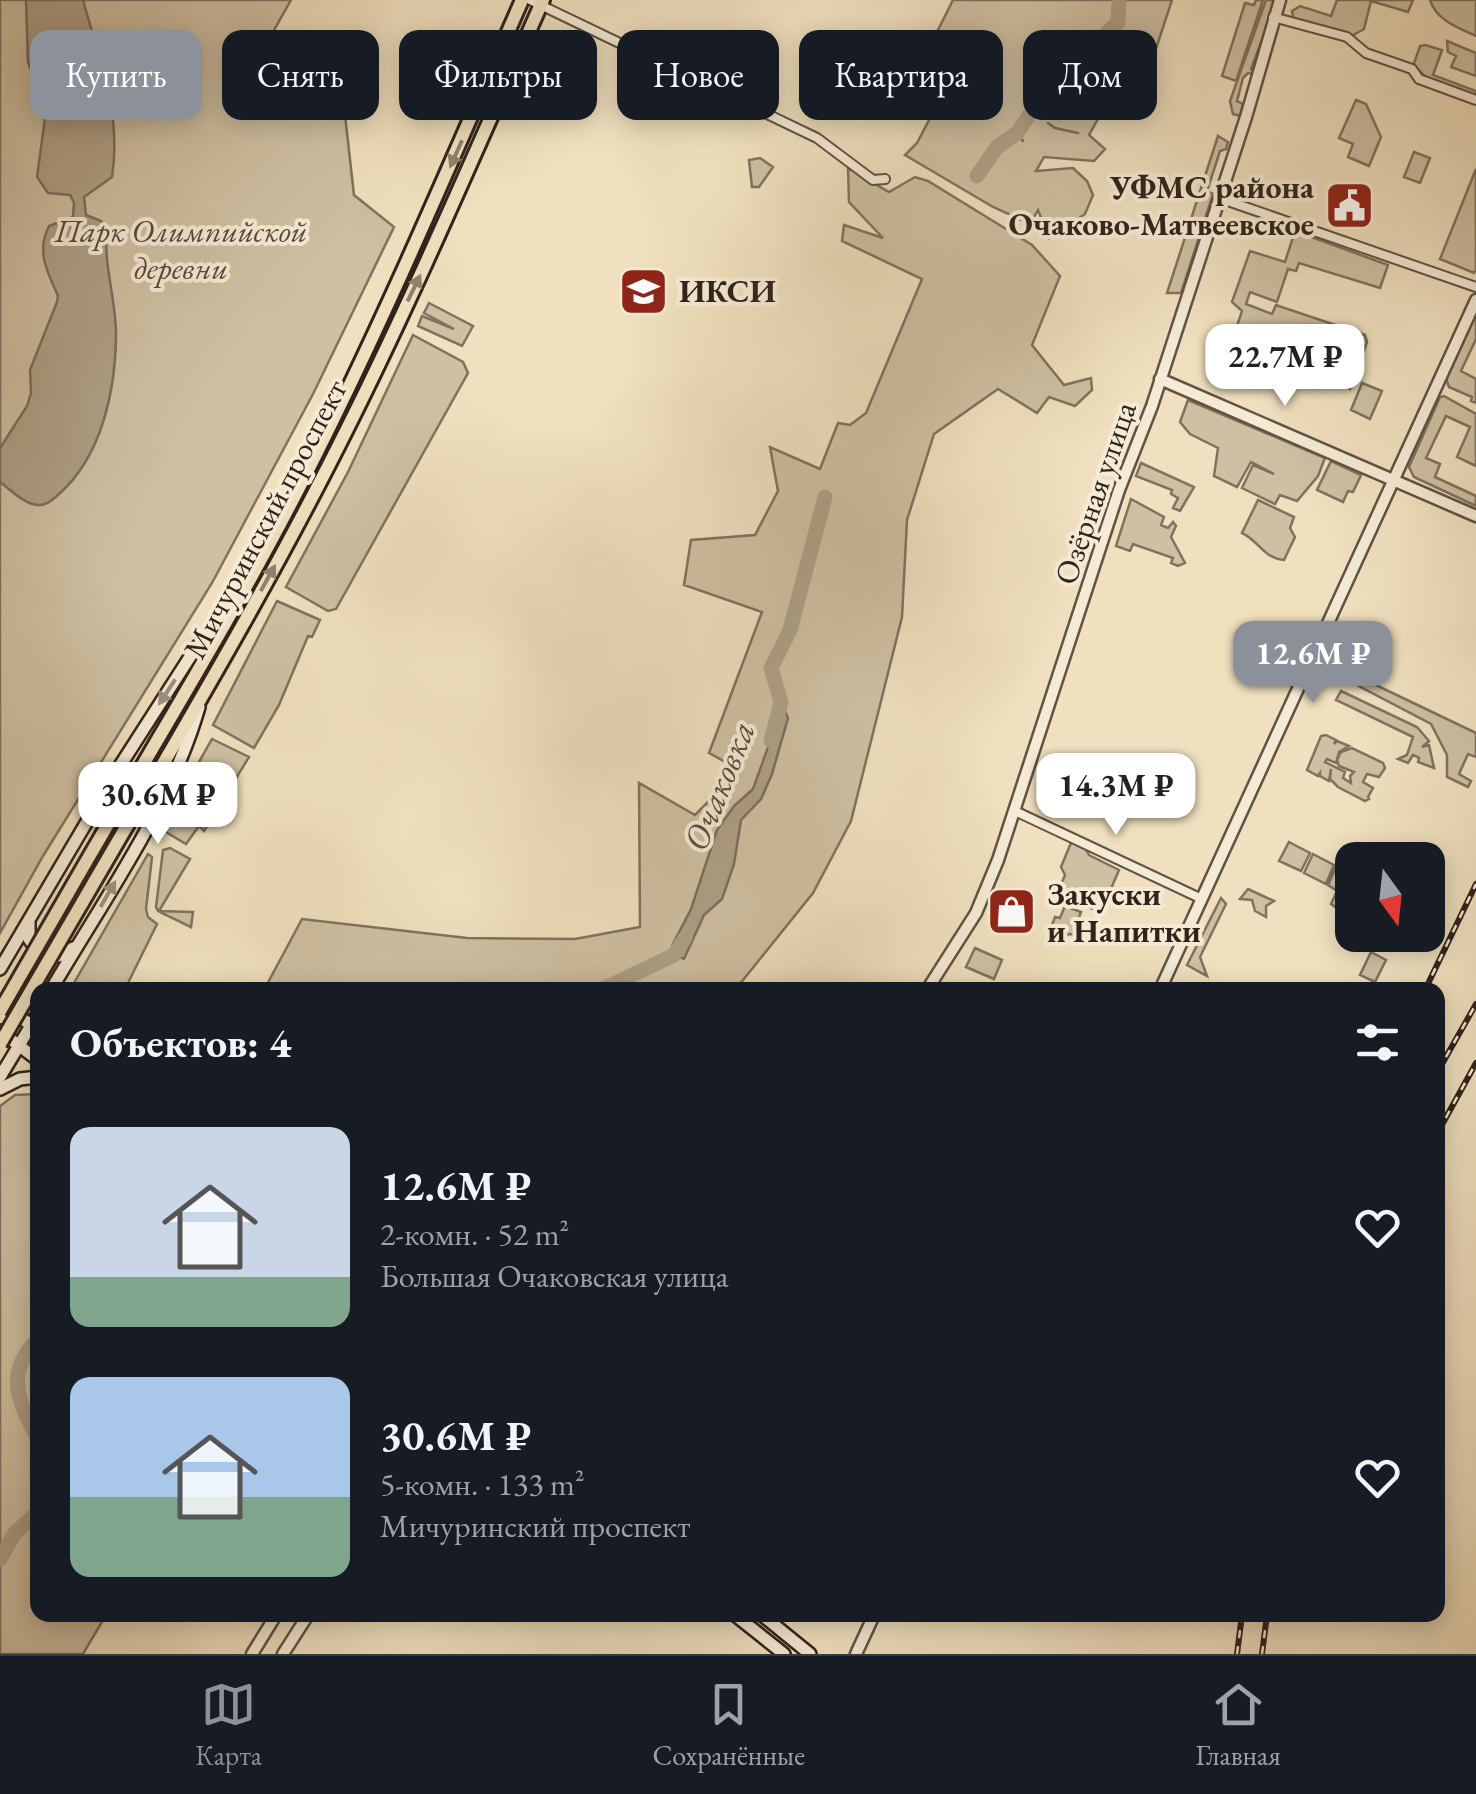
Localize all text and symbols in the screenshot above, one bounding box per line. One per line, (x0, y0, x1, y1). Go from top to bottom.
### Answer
chip: Купить (30, 30, 202, 120)
chip: Снять (222, 30, 379, 120)
chip: Фильтры (399, 30, 597, 120)
chip: Новое (617, 30, 779, 120)
chip: Квартира (799, 30, 1003, 120)
chip: Дом (1023, 30, 1157, 120)
one-way arrow (448, 139, 464, 169)
place label: УФМС района Очаково-Матвеевское (1009, 166, 1315, 245)
public building icon: УФМС района Очаково-Матвеевское (1323, 179, 1375, 231)
park label: Парк Олимпийской деревни (54, 210, 307, 289)
school or university icon: ИКСИ (618, 265, 670, 317)
place label: ИКСИ (679, 270, 776, 312)
one-way arrow (406, 273, 423, 302)
pin: 22.7M ₽ (1193, 324, 1377, 409)
text: 22.7M ₽ (1227, 335, 1343, 377)
street label: Мичуринский проспект (174, 372, 356, 666)
street label: Озёрная улица (1044, 396, 1146, 590)
one-way arrow (260, 564, 277, 593)
pin: 12.6M ₽ (1221, 621, 1405, 706)
text: 12.6M ₽ (1255, 632, 1371, 674)
one-way arrow (159, 678, 177, 705)
water label: Очаковка (672, 715, 765, 857)
pin: 14.3M ₽ (1024, 753, 1208, 838)
pin: 30.6M ₽ (66, 762, 250, 847)
text: 14.3M ₽ (1058, 764, 1174, 806)
text: 30.6M ₽ (100, 773, 216, 815)
north arrow (1335, 842, 1445, 952)
map controls (1335, 842, 1445, 952)
place label: Закуски и Напитки (1047, 873, 1201, 952)
one-way arrow (99, 879, 116, 908)
shop icon: Закуски и Напитки (986, 886, 1038, 938)
text: Объектов: 4 (70, 1015, 291, 1070)
icon: filters (1350, 1015, 1405, 1070)
text: 12.6M ₽ (380, 1158, 531, 1213)
icon: home (150, 1167, 270, 1287)
icon: heart (1350, 1200, 1405, 1255)
text: 2-комн. · 52 m² (380, 1213, 569, 1255)
text: Большая Очаковская улица (380, 1255, 728, 1297)
text: 30.6M ₽ (380, 1408, 531, 1463)
icon: home (150, 1417, 270, 1537)
icon: heart (1350, 1450, 1405, 1505)
text: 5-комн. · 133 m² (380, 1463, 585, 1505)
text: Мичуринский проспект (380, 1505, 690, 1547)
tab: Карта (195, 1677, 262, 1773)
tab: Сохранённые (652, 1677, 805, 1773)
tab: Главная (1195, 1677, 1281, 1773)

